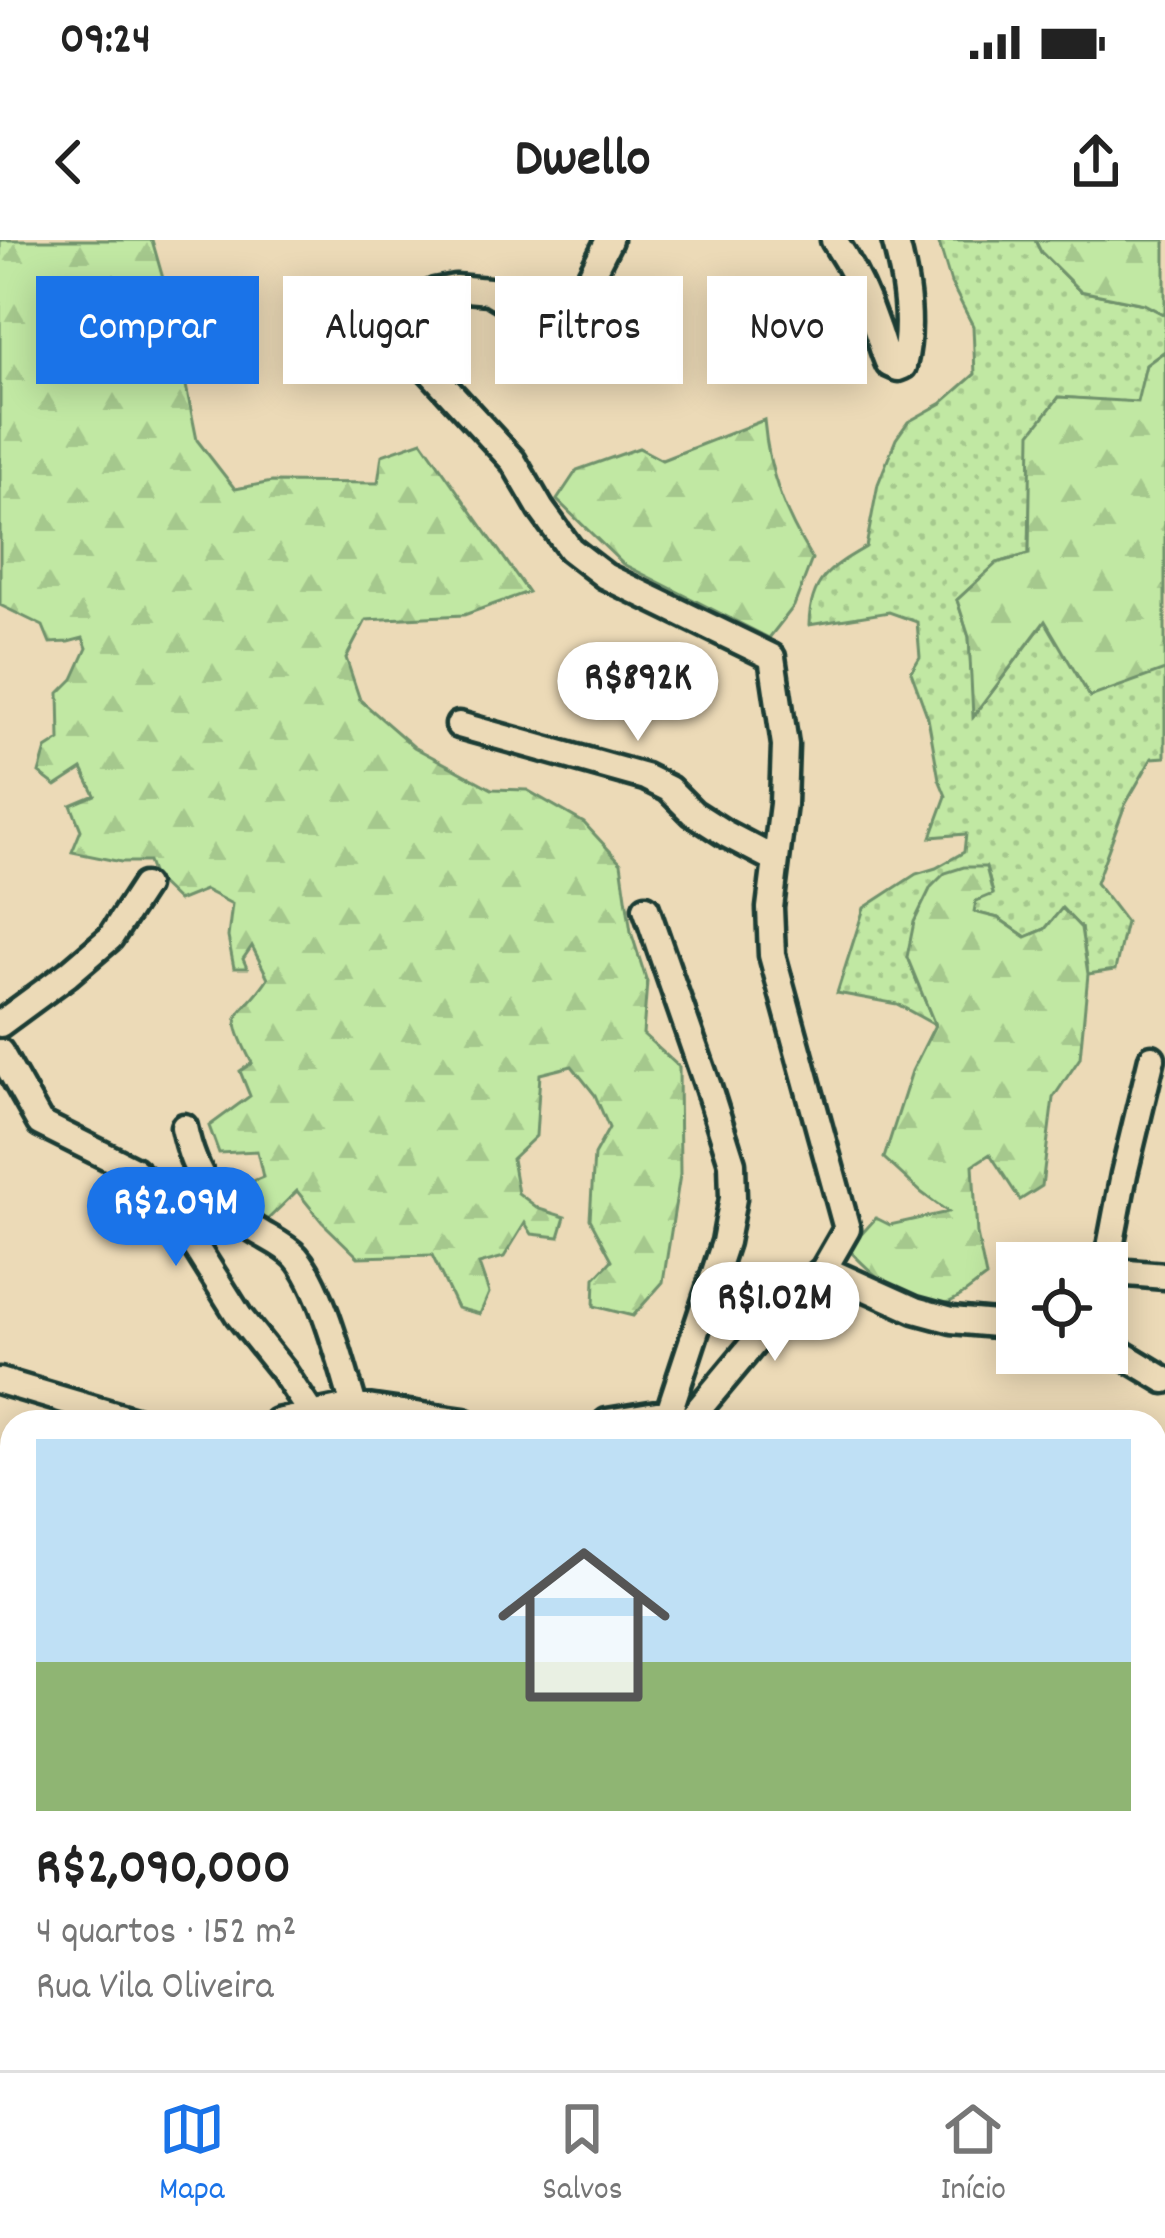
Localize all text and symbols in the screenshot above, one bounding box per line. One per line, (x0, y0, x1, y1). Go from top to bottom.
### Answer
text: 09:24 (60, 10, 151, 74)
text: Dwello (514, 124, 651, 201)
icon: back (36, 129, 102, 195)
icon: share (1063, 129, 1129, 195)
chip: Comprar (36, 276, 259, 384)
chip: Alugar (283, 276, 471, 384)
chip: Filtros (495, 276, 683, 384)
chip: Novo (707, 276, 867, 384)
pin: R$892K (540, 642, 736, 744)
text: R$892K (584, 653, 692, 708)
pin: R$2.09M (65, 1167, 287, 1269)
text: R$2.09M (114, 1178, 238, 1233)
map controls (996, 1242, 1128, 1374)
button: locate (996, 1242, 1128, 1374)
pin: R$1.02M (664, 1262, 886, 1364)
text: R$1.02M (718, 1273, 832, 1328)
icon: home (476, 1517, 692, 1733)
text: R$2,090,000 (36, 1835, 291, 1907)
text: 4 quartos · 152 m² (36, 1907, 297, 1962)
text: Rua Vila Oliveira (36, 1962, 274, 2017)
tab: Mapa (159, 2096, 225, 2215)
tab: Salvos (542, 2096, 623, 2215)
tab: Início (940, 2096, 1006, 2215)

